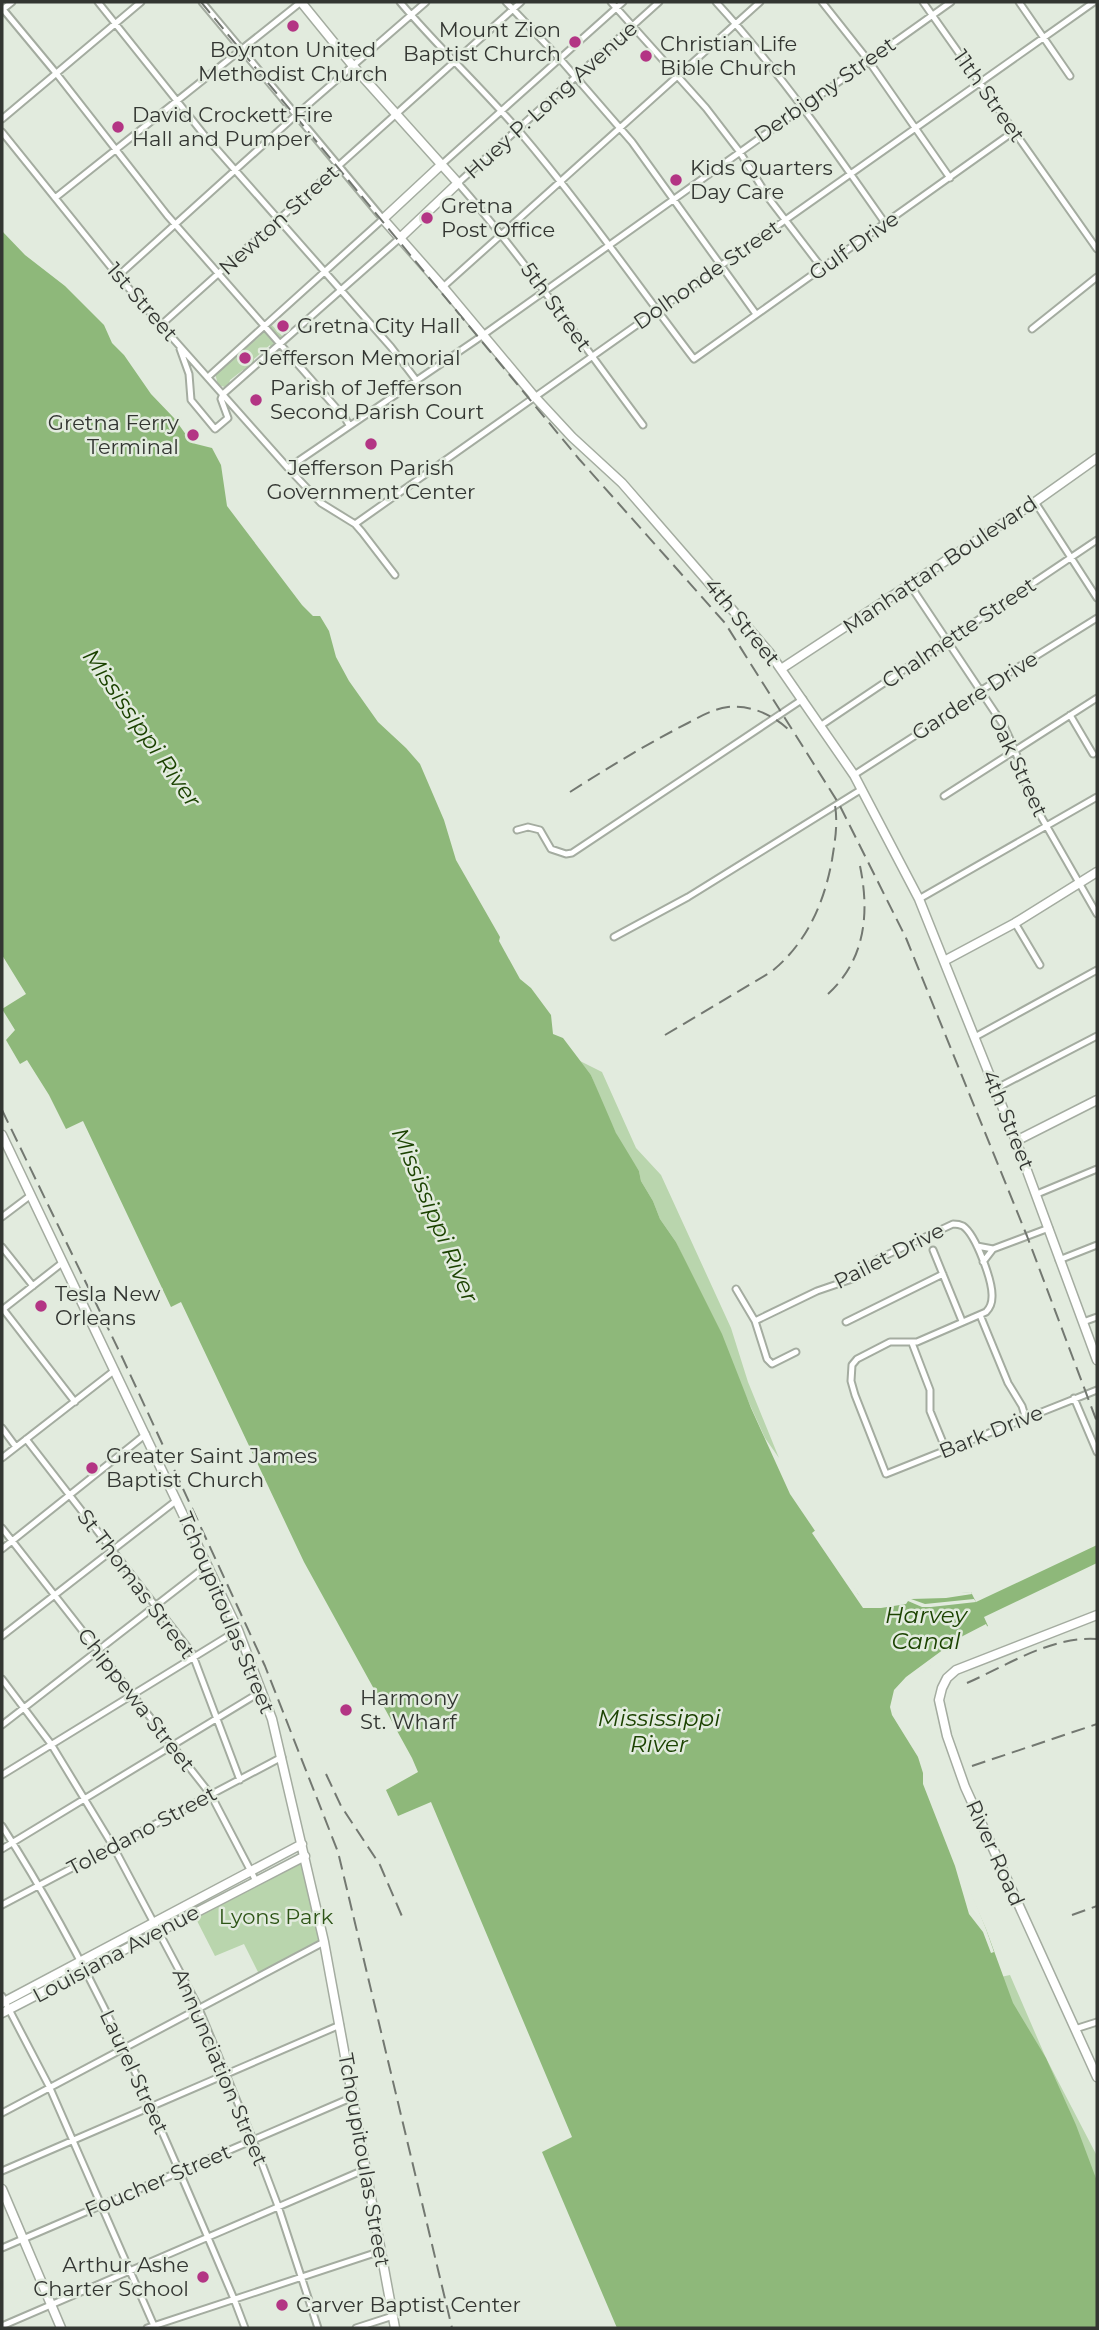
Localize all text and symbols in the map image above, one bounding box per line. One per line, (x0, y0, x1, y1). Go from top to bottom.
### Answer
street label: Huey P. Long Avenue (459, 15, 642, 184)
place label: Mount Zion Baptist Church (403, 17, 561, 66)
marker: Boynton United Methodist Church (285, 18, 301, 34)
place label: Christian Life Bible Church (660, 31, 797, 80)
street label: Derbigny Street (749, 32, 900, 148)
marker: Mount Zion Baptist Church (567, 34, 583, 50)
place label: Boynton United Methodist Church (198, 37, 388, 86)
street label: 11th Street (949, 45, 1030, 147)
marker: Christian Life Bible Church (638, 48, 654, 64)
place label: David Crockett Fire Hall and Pumper (132, 102, 333, 151)
marker: David Crockett Fire Hall and Pumper (110, 119, 126, 135)
place label: Kids Quarters Day Care (690, 155, 833, 204)
street label: Newton Street (214, 159, 344, 280)
marker: Kids Quarters Day Care (668, 172, 684, 188)
place label: Gretna Post Office (441, 193, 555, 242)
street label: Gulf Drive (804, 206, 903, 286)
marker: Gretna Post Office (419, 210, 435, 226)
street label: Dolhonde Street (628, 215, 785, 335)
street label: 1st Street (102, 257, 183, 346)
street label: 5th Street (516, 257, 597, 356)
place label: Gretna City Hall (297, 313, 460, 338)
marker: Gretna City Hall (275, 318, 291, 334)
place label: Jefferson Memorial (258, 345, 461, 370)
marker: Jefferson Memorial (237, 350, 253, 366)
place label: Parish of Jefferson Second Parish Court (270, 375, 484, 424)
marker: Parish of Jefferson Second Parish Court (248, 392, 264, 408)
place label: Gretna Ferry Terminal (48, 410, 180, 459)
marker: Gretna Ferry Terminal (185, 427, 201, 443)
marker: Jefferson Parish Government Center (363, 436, 379, 452)
place label: Jefferson Parish Government Center (266, 455, 476, 504)
street label: Manhattan Boulevard (838, 490, 1041, 639)
street label: Chalmette Street (877, 572, 1040, 693)
street label: 4th Street (699, 573, 785, 671)
water label: Mississippi River (77, 643, 208, 813)
street label: Gardere Drive (907, 646, 1042, 746)
street label: Oak Street (984, 709, 1053, 821)
street label: 4th Street (977, 1066, 1040, 1173)
water label: Mississippi River (386, 1124, 485, 1307)
street label: Pailet Drive (830, 1217, 948, 1294)
place label: Tesla New Orleans (55, 1281, 161, 1330)
marker: Tesla New Orleans (33, 1298, 49, 1314)
street label: Bark Drive (935, 1399, 1046, 1464)
place label: Greater Saint James Baptist Church (106, 1443, 317, 1492)
marker: Greater Saint James Baptist Church (84, 1460, 100, 1476)
street label: St Thomas Street (72, 1504, 201, 1663)
street label: Tchoupitoulas Street (173, 1508, 280, 1717)
water label: Harvey Canal (885, 1601, 969, 1655)
street label: Chippewa Street (73, 1623, 200, 1776)
place label: Harmony St. Wharf (360, 1685, 459, 1734)
marker: Harmony St. Wharf (338, 1702, 354, 1718)
water label: Mississippi River (598, 1704, 721, 1758)
street label: Toledano Street (63, 1781, 221, 1880)
street label: River Road (961, 1796, 1030, 1910)
street label: Louisiana Avenue (28, 1899, 203, 2008)
park label: Lyons Park (219, 1904, 334, 1929)
street label: Annunciation Street (168, 1964, 273, 2169)
street label: Laurel Street (95, 2006, 174, 2138)
street label: Tchoupitoulas Street (333, 2051, 396, 2269)
street label: Foucher Street (81, 2139, 235, 2223)
place label: Arthur Ashe Charter School (33, 2252, 189, 2301)
marker: Arthur Ashe Charter School (195, 2269, 211, 2285)
place label: Carver Baptist Center (296, 2292, 521, 2317)
marker: Carver Baptist Center (274, 2297, 290, 2313)

